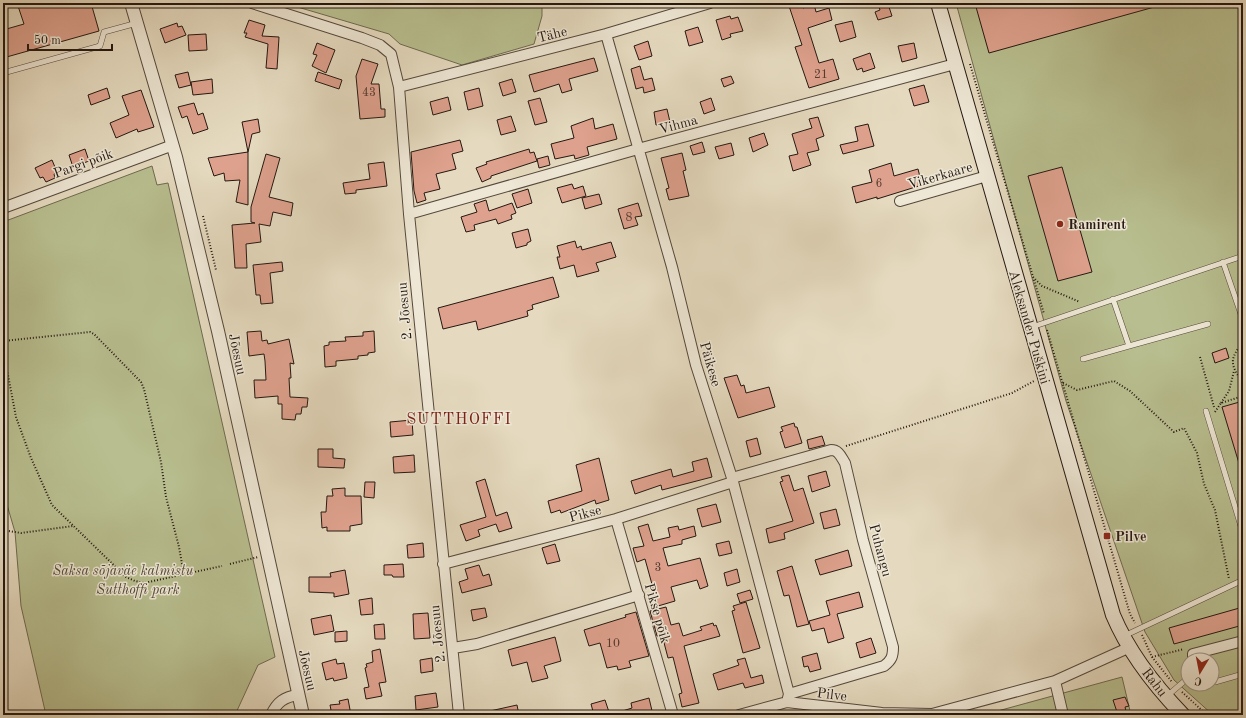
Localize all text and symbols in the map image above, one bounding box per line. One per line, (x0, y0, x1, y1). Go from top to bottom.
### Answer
street label: Tähe (536, 24, 569, 45)
scale bar (28, 26, 112, 52)
text: 50 m (34, 34, 61, 47)
house number: 21 (814, 69, 828, 81)
house number: 43 (362, 87, 376, 99)
street label: Vihma (657, 113, 699, 137)
street label: Pargi põik (52, 147, 115, 181)
street label: Vikerkaare (906, 160, 974, 192)
house number: 6 (876, 178, 883, 190)
house number: 8 (626, 212, 633, 224)
place label: Ramirent (1068, 218, 1126, 232)
marker: Ramirent (1055, 219, 1065, 229)
street label: Aleksander Puškini (1006, 269, 1052, 386)
street label: 2. Jõesuu (395, 281, 414, 340)
street label: Jõesuu (226, 332, 248, 377)
street label: Päikese (697, 340, 723, 388)
district label: SUTTHOFFI (406, 412, 512, 428)
street label: Pikse (567, 503, 603, 525)
street label: Puhangu (866, 522, 894, 579)
place label: Pilve (1115, 530, 1147, 544)
marker: Pilve (1102, 531, 1112, 541)
house number: 3 (655, 562, 661, 574)
park label: Saksa sõjaväe kalmistu (53, 564, 193, 579)
street label: Pikse põik (642, 581, 672, 645)
park label: Sutthoffi park (96, 583, 180, 598)
street label: 2. Jõesuu (428, 604, 448, 663)
house number: 10 (606, 638, 620, 650)
street label: Jõesuu (295, 648, 319, 693)
north arrow (1180, 652, 1220, 692)
street label: Rahu (1139, 666, 1170, 700)
text: С (1194, 674, 1203, 686)
street label: Pilve (816, 686, 848, 704)

